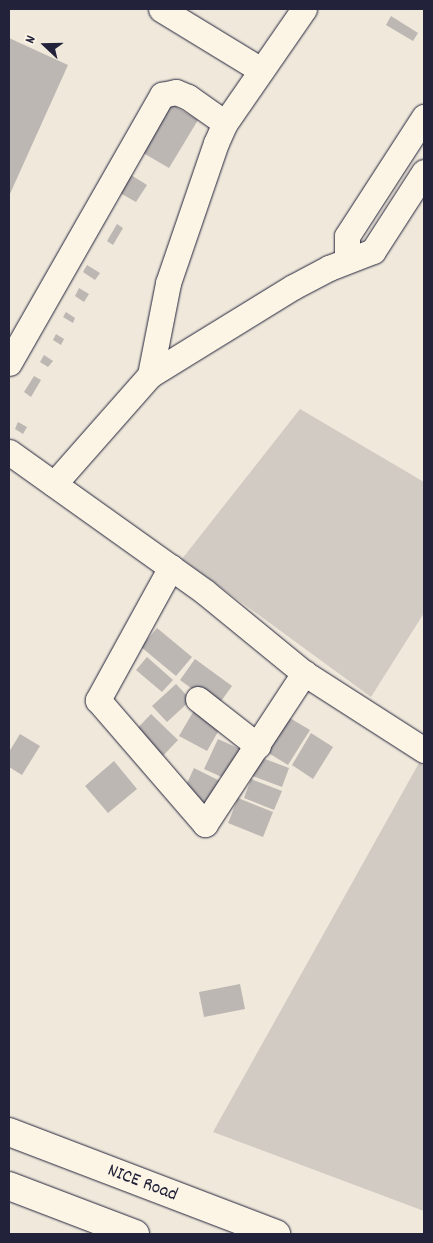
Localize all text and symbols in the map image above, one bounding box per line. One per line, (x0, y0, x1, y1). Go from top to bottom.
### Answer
north arrow (20, 20, 70, 70)
text: N (20, 33, 42, 46)
street label: NICE Road (104, 1160, 180, 1208)

